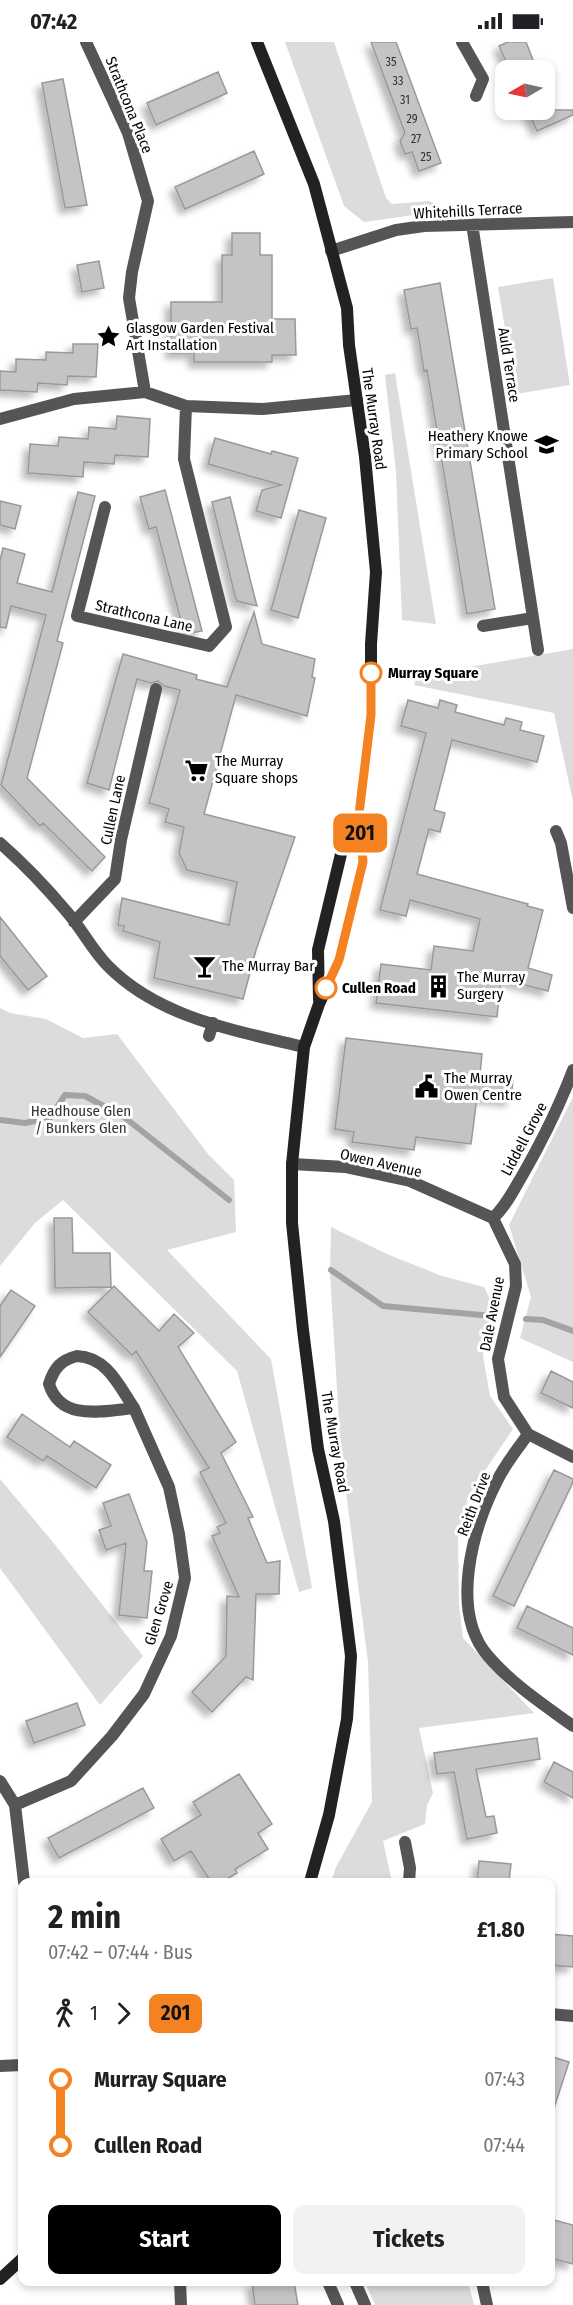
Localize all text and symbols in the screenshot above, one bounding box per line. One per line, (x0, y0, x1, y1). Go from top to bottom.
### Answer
text: 07:42 (30, 8, 77, 35)
street label: Strathcona Place (101, 54, 157, 156)
house number: 35 (386, 55, 397, 69)
north arrow (495, 60, 555, 120)
map controls (495, 60, 555, 120)
house number: 33 (393, 74, 403, 88)
house number: 31 (400, 93, 410, 107)
house number: 29 (406, 112, 418, 126)
house number: 27 (411, 132, 421, 146)
house number: 25 (421, 150, 432, 164)
street label: Whitehills Terrace (413, 199, 523, 223)
place label: Glasgow Garden Festival Art Installation (126, 319, 274, 354)
place icon: Glasgow Garden Festival Art Installation (95, 324, 121, 350)
street label: Auld Terrace (494, 326, 524, 404)
street label: The Murray Road (358, 367, 390, 471)
place label: Heathery Knowe Primary School (428, 427, 528, 462)
school or university icon: Heathery Knowe Primary School (533, 432, 559, 458)
street label: Strathcona Lane (94, 596, 194, 636)
marker: Murray Square (360, 662, 382, 684)
place label: Murray Square (388, 664, 479, 682)
place label: The Murray Square shops (215, 752, 298, 787)
supermarket icon: The Murray Square shops (184, 757, 210, 783)
street label: Cullen Lane (97, 773, 129, 847)
line badge: 201 (326, 814, 394, 852)
text: 201 (345, 820, 375, 846)
bar icon: The Murray Bar (191, 953, 217, 979)
place label: The Murray Bar (222, 957, 315, 975)
place label: The Murray Surgery (457, 968, 525, 1003)
building icon: The Murray Surgery (426, 973, 452, 999)
marker: Cullen Road (315, 977, 337, 999)
place label: Cullen Road (342, 979, 416, 997)
place label: The Murray Owen Centre (444, 1069, 522, 1104)
public building icon: The Murray Owen Centre (413, 1074, 439, 1100)
street label: Liddell Grove (497, 1099, 551, 1179)
park label: Headhouse Glen / Bunkers Glen (31, 1102, 131, 1137)
street label: Owen Avenue (338, 1145, 424, 1181)
street label: Dale Avenue (476, 1275, 508, 1353)
street label: The Murray Road (317, 1390, 353, 1494)
street label: Reith Drive (454, 1469, 494, 1539)
street label: Glen Grove (141, 1579, 177, 1647)
text: 2 min (48, 1897, 121, 1937)
text: £1.80 (477, 1916, 525, 1943)
text: 07:42 – 07:44 · Bus (48, 1940, 193, 1964)
icon: walk (48, 1997, 81, 2030)
icon: forward (107, 1997, 140, 2030)
text: 201 (161, 2000, 190, 2026)
text: 1 (90, 2001, 98, 2025)
text: Murray Square (94, 2066, 227, 2093)
text: 07:43 (484, 2067, 525, 2091)
text: Cullen Road (94, 2132, 202, 2159)
text: 07:44 (483, 2133, 525, 2157)
button: Start (48, 2205, 281, 2274)
button: Tickets (293, 2205, 525, 2274)

